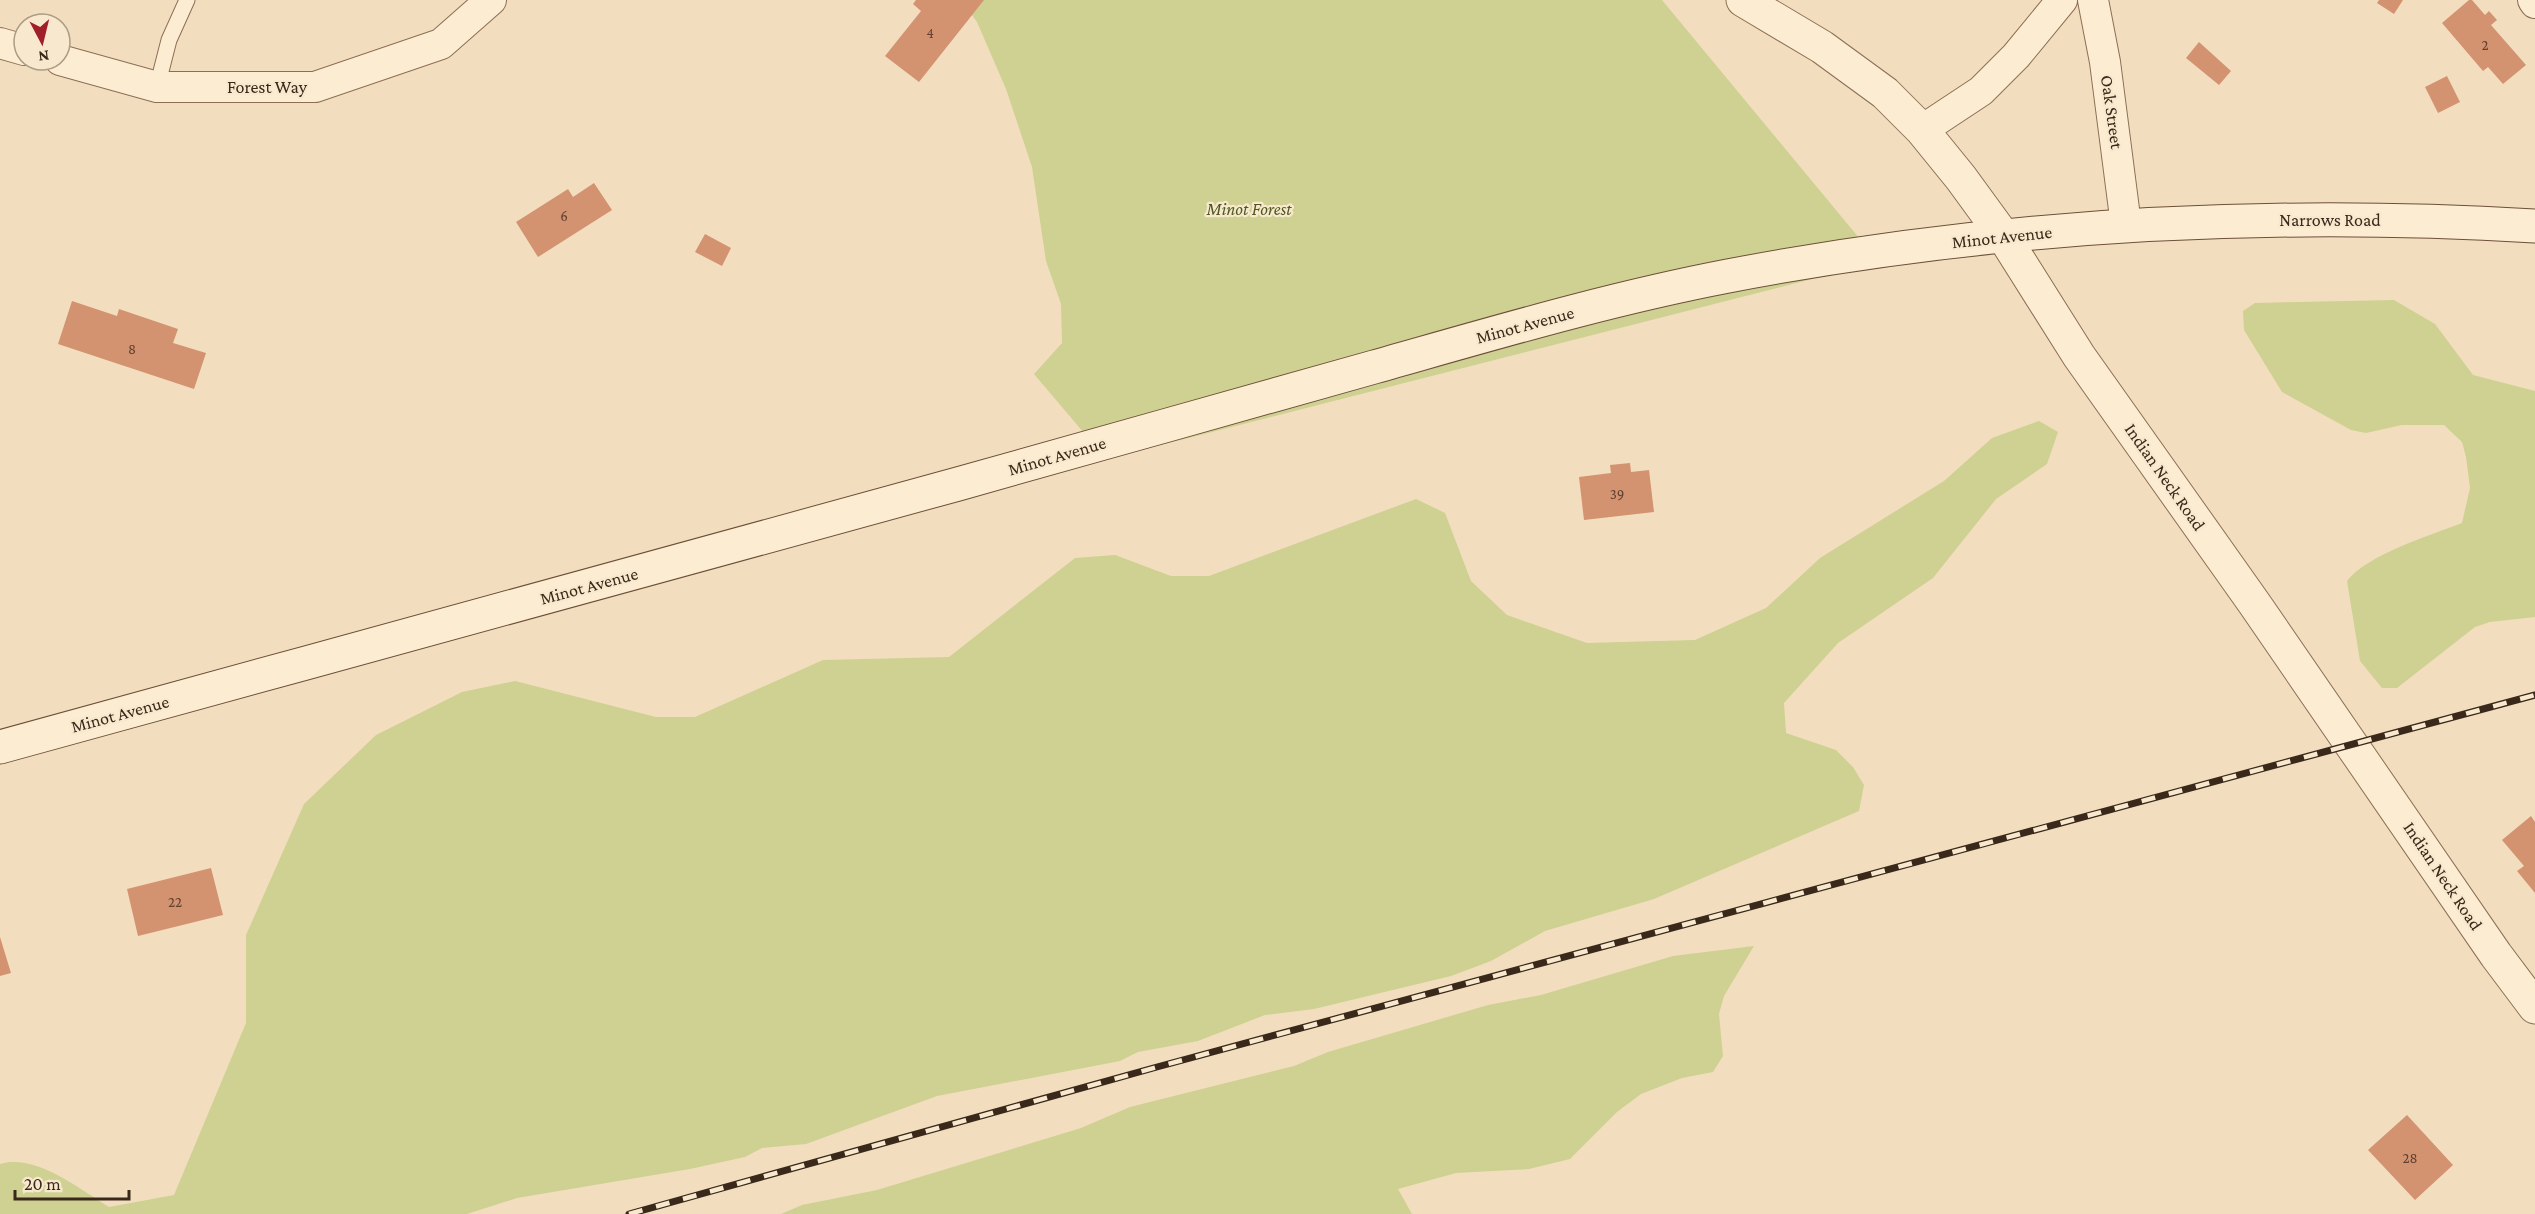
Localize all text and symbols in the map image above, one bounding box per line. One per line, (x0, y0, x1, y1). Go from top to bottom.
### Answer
north arrow (12, 12, 72, 72)
house number: 4 (926, 25, 934, 41)
house number: 2 (2481, 37, 2489, 53)
text: N (37, 47, 50, 66)
street label: Oak Street (2097, 74, 2127, 151)
street label: Forest Way (227, 77, 308, 97)
park label: Minot Forest (1205, 199, 1292, 219)
house number: 6 (560, 208, 568, 224)
street label: Narrows Road (2279, 210, 2381, 230)
street label: Minot Avenue (1951, 222, 2053, 252)
street label: Minot Avenue (1474, 302, 1576, 348)
house number: 8 (128, 341, 136, 357)
street label: Indian Neck Road (2121, 420, 2210, 535)
street label: Minot Avenue (1006, 432, 1108, 479)
house number: 39 (1610, 486, 1624, 502)
street label: Minot Avenue (538, 563, 640, 609)
street label: Minot Avenue (69, 691, 171, 737)
street label: Indian Neck Road (2399, 818, 2487, 934)
house number: 22 (168, 894, 182, 910)
house number: 28 (2402, 1150, 2418, 1166)
scale bar (15, 1163, 129, 1201)
text: 20 m (24, 1174, 61, 1194)

